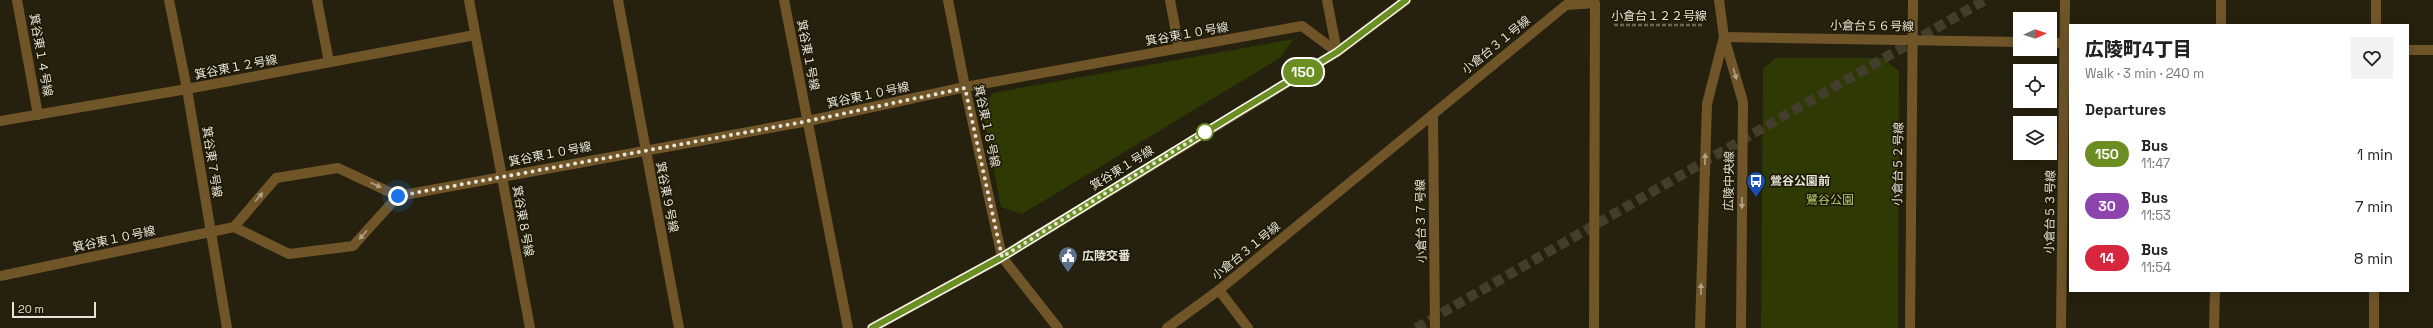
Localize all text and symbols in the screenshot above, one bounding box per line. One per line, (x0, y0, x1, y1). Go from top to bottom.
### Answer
street label: 小倉台１２２号線 (1611, 8, 1707, 24)
street label: 箕谷東１４号線 (26, 12, 56, 98)
street label: 小倉台３１号線 (1458, 12, 1534, 78)
north arrow (2013, 12, 2057, 56)
map controls (2013, 12, 2057, 160)
street label: 小倉台５６号線 (1830, 17, 1914, 35)
street label: 箕谷東１号線 (793, 18, 823, 92)
street label: 箕谷東１０号線 (1144, 19, 1230, 49)
text: 広陵町4丁目 (2085, 37, 2192, 62)
button: heart (2351, 37, 2393, 79)
street label: 箕谷東１２号線 (193, 51, 279, 83)
line badge: 150 (1280, 59, 1326, 85)
text: 150 (1291, 63, 1315, 81)
button: locate (2013, 64, 2057, 108)
text: Walk · 3 min · 240 m (2085, 65, 2204, 82)
one-way arrow (1732, 69, 1738, 81)
street label: 箕谷東１０号線 (825, 78, 911, 112)
street label: 箕谷東１８号線 (970, 83, 1004, 169)
text: Departures (2085, 100, 2166, 119)
button: layers (2013, 116, 2057, 160)
street label: 小倉台５２号線 (1889, 122, 1907, 206)
unlabelled marker (1196, 123, 1214, 141)
street label: 箕谷東７号線 (198, 125, 226, 199)
text: Bus (2141, 136, 2168, 155)
street label: 箕谷東１０号線 (507, 138, 593, 170)
street label: 箕谷東１号線 (1087, 142, 1157, 194)
text: 150 (2095, 145, 2119, 163)
text: 1 min (2357, 145, 2393, 164)
street label: 広陵中央線 (1720, 151, 1738, 211)
one-way arrow (1702, 152, 1708, 165)
text: 11:47 (2141, 155, 2170, 172)
street label: 箕谷東９号線 (652, 160, 682, 234)
bus stop icon: 鶯谷公園前 (1745, 170, 1767, 198)
street label: 小倉台５３号線 (2041, 170, 2059, 254)
place label: 鶯谷公園前 (1770, 173, 1830, 189)
street label: 小倉台３７号線 (1412, 179, 1430, 263)
one-way arrow (370, 182, 381, 188)
street label: 箕谷東８号線 (509, 184, 537, 258)
your location (388, 186, 408, 206)
text: Bus (2141, 188, 2168, 207)
one-way arrow (255, 192, 264, 203)
park label: 鷺谷公園 (1806, 192, 1854, 208)
one-way arrow (1739, 197, 1745, 210)
text: 30 (2098, 197, 2116, 215)
text: 7 min (2355, 197, 2393, 216)
text: 11:53 (2141, 207, 2171, 224)
street label: 小倉台３１号線 (1208, 218, 1284, 284)
street label: 箕谷東１０号線 (71, 222, 157, 256)
one-way arrow (358, 230, 367, 240)
text: Bus (2141, 240, 2168, 259)
public building icon: 広陵交番 (1057, 245, 1079, 273)
place label: 広陵交番 (1082, 248, 1131, 264)
text: 14 (2099, 249, 2115, 267)
text: 8 min (2354, 249, 2393, 268)
text: 11:54 (2141, 259, 2171, 276)
one-way arrow (1698, 282, 1704, 295)
scale bar (12, 300, 96, 319)
text: 20 m (18, 302, 44, 316)

